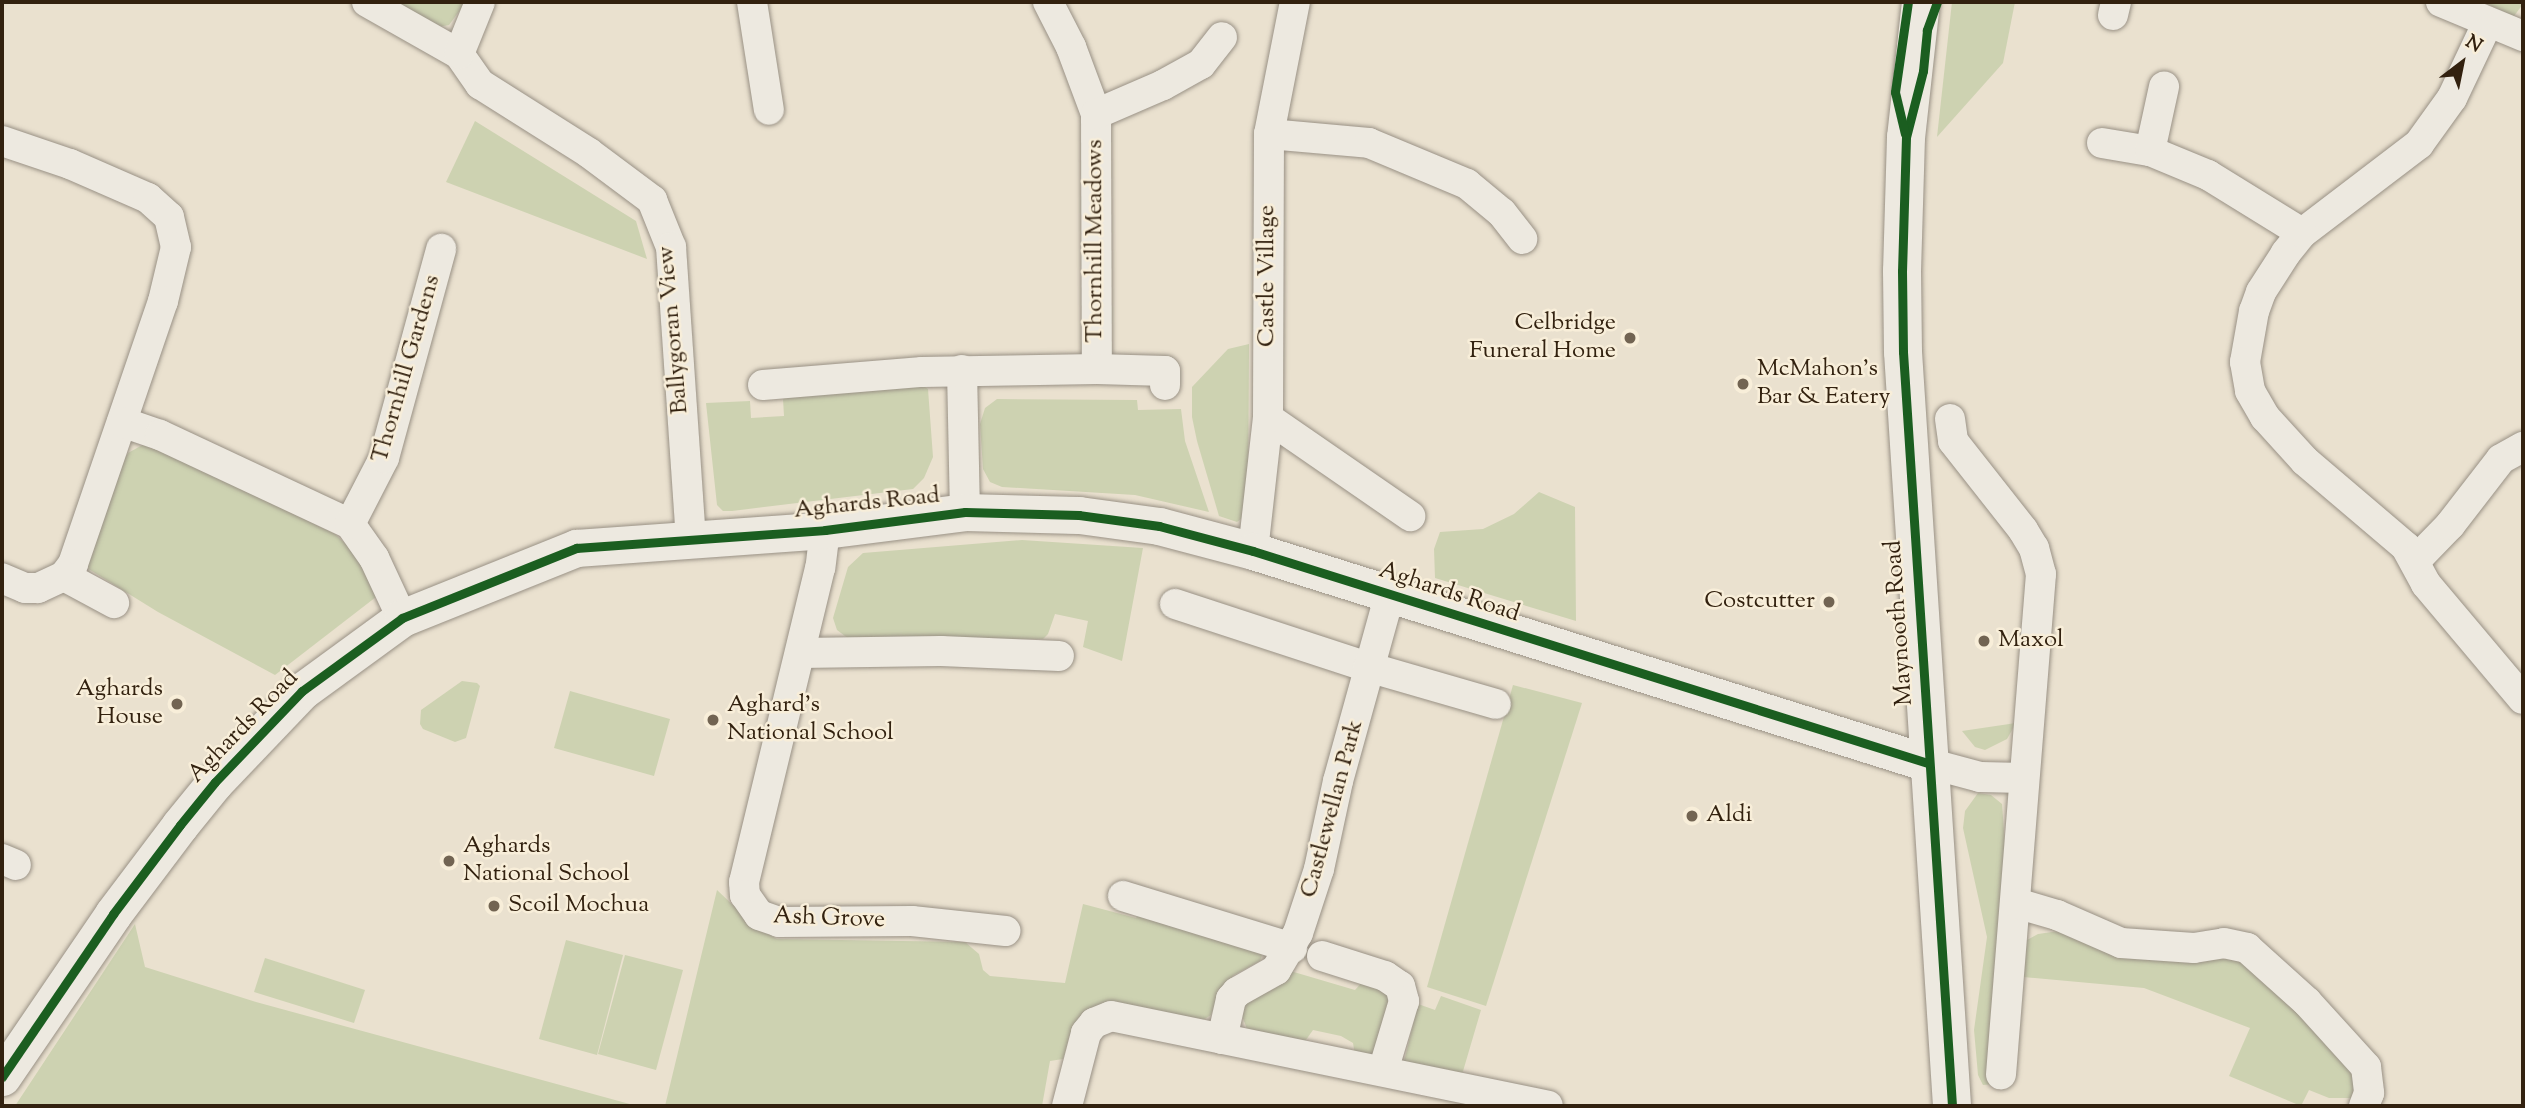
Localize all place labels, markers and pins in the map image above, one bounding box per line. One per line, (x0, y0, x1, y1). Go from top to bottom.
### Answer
place label: Celbridge Funeral Home (1469, 310, 1616, 366)
marker: Celbridge Funeral Home (1622, 330, 1638, 346)
place label: McMahon’s Bar & Eatery (1757, 356, 1890, 412)
marker: McMahon’s Bar & Eatery (1735, 376, 1751, 392)
place label: Costcutter (1704, 588, 1815, 616)
marker: Costcutter (1821, 594, 1837, 610)
place label: Maxol (1998, 627, 2064, 655)
marker: Maxol (1976, 633, 1992, 649)
place label: Aghards House (75, 676, 163, 732)
place label: Aghard's National School (727, 692, 894, 748)
marker: Aghards House (169, 696, 185, 712)
marker: Aghard's National School (705, 712, 721, 728)
place label: Aldi (1706, 802, 1752, 830)
marker: Aldi (1684, 808, 1700, 824)
place label: Aghards National School (463, 833, 630, 889)
marker: Aghards National School (441, 853, 457, 869)
place label: Scoil Mochua (508, 892, 649, 920)
marker: Scoil Mochua (486, 898, 502, 914)

